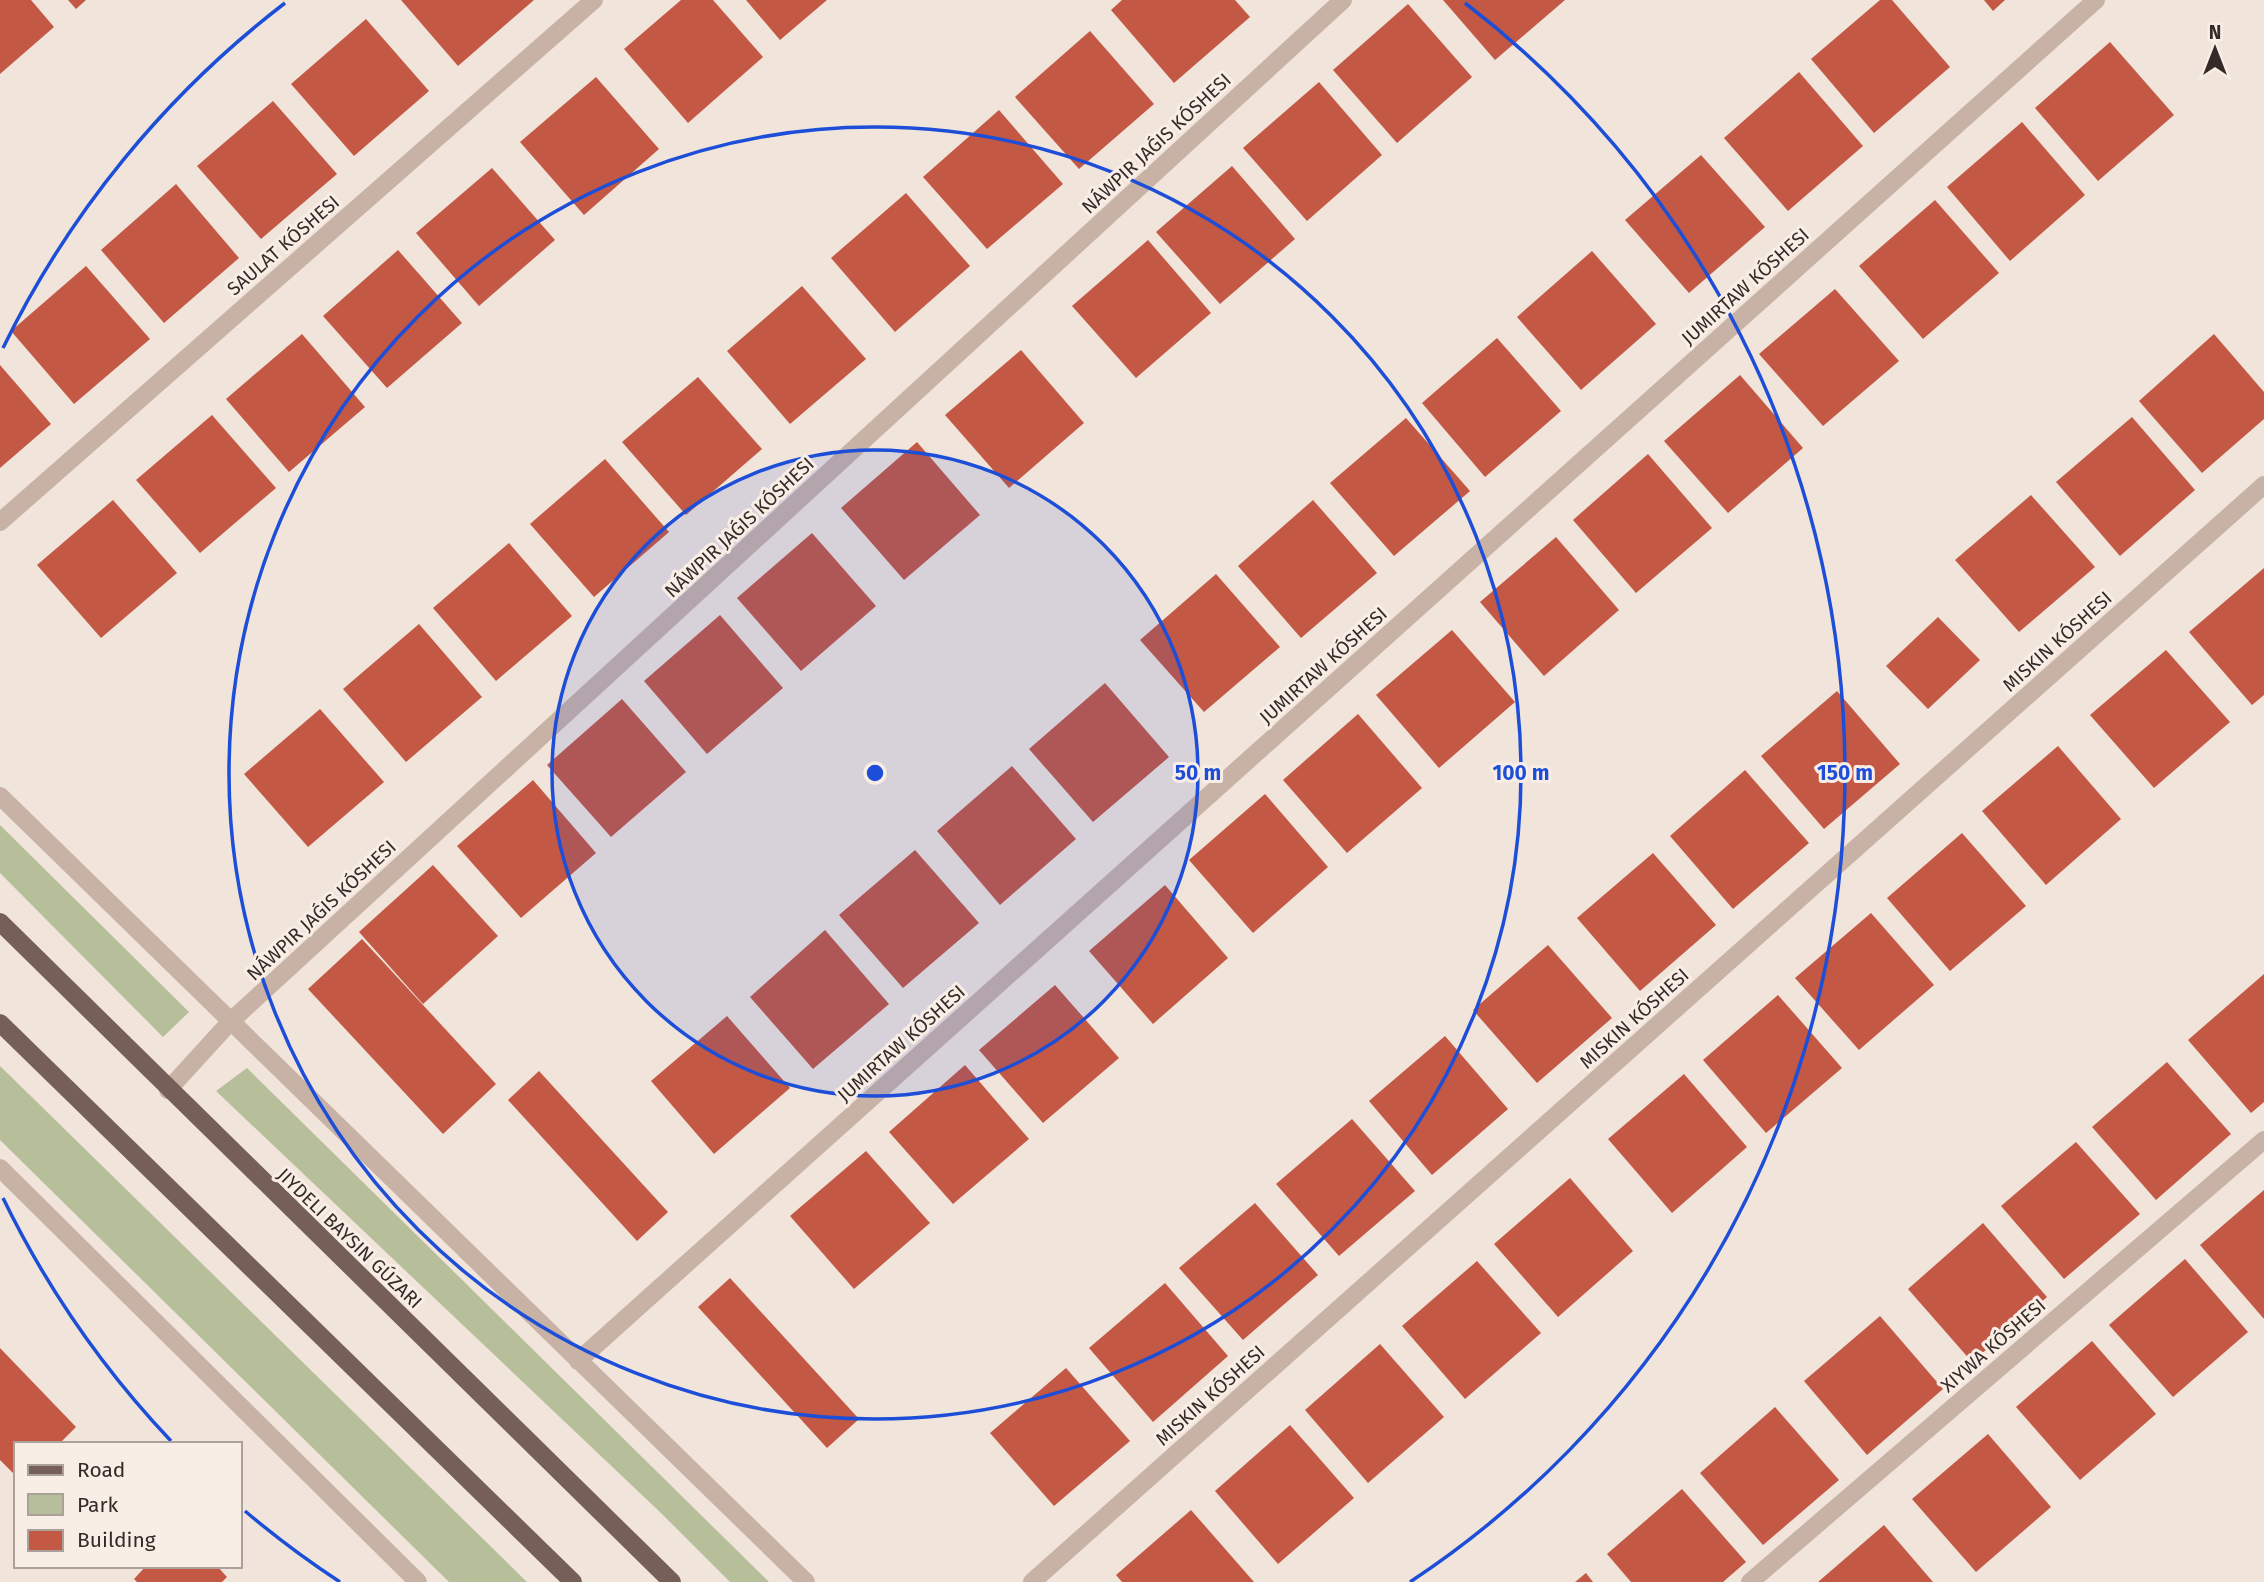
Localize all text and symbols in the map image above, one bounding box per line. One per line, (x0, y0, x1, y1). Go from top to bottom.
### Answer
north arrow (2180, 14, 2250, 84)
text: N (2209, 21, 2221, 44)
street label: NÁWPIR JAǴIS KÓSHESI (1077, 68, 1236, 218)
street label: SAULAT KÓSHESI (223, 190, 344, 300)
street label: JUMIRTAW KÓSHESI (1677, 223, 1814, 350)
street label: NÁWPIR JAǴIS KÓSHESI (660, 452, 819, 602)
street label: MISKIN KÓSHESI (1998, 586, 2117, 696)
street label: JUMIRTAW KÓSHESI (1255, 602, 1392, 729)
text: 50 m (1175, 760, 1221, 786)
text: 100 m (1492, 760, 1550, 786)
text: 150 m (1817, 760, 1873, 786)
centre of rings (863, 761, 887, 785)
street label: NÁWPIR JAǴIS KÓSHESI (242, 835, 401, 985)
street label: MISKIN KÓSHESI (1575, 963, 1694, 1073)
street label: JUMIRTAW KÓSHESI (833, 980, 970, 1107)
street label: JIYDELI BAYSIN GÚZARI (273, 1163, 427, 1313)
street label: XIYWA KÓSHESI (1936, 1294, 2050, 1397)
street label: MISKIN KÓSHESI (1151, 1340, 1270, 1450)
legend (14, 1442, 242, 1568)
text: Road (77, 1457, 125, 1483)
text: Park (77, 1492, 119, 1518)
text: Building (77, 1527, 156, 1553)

